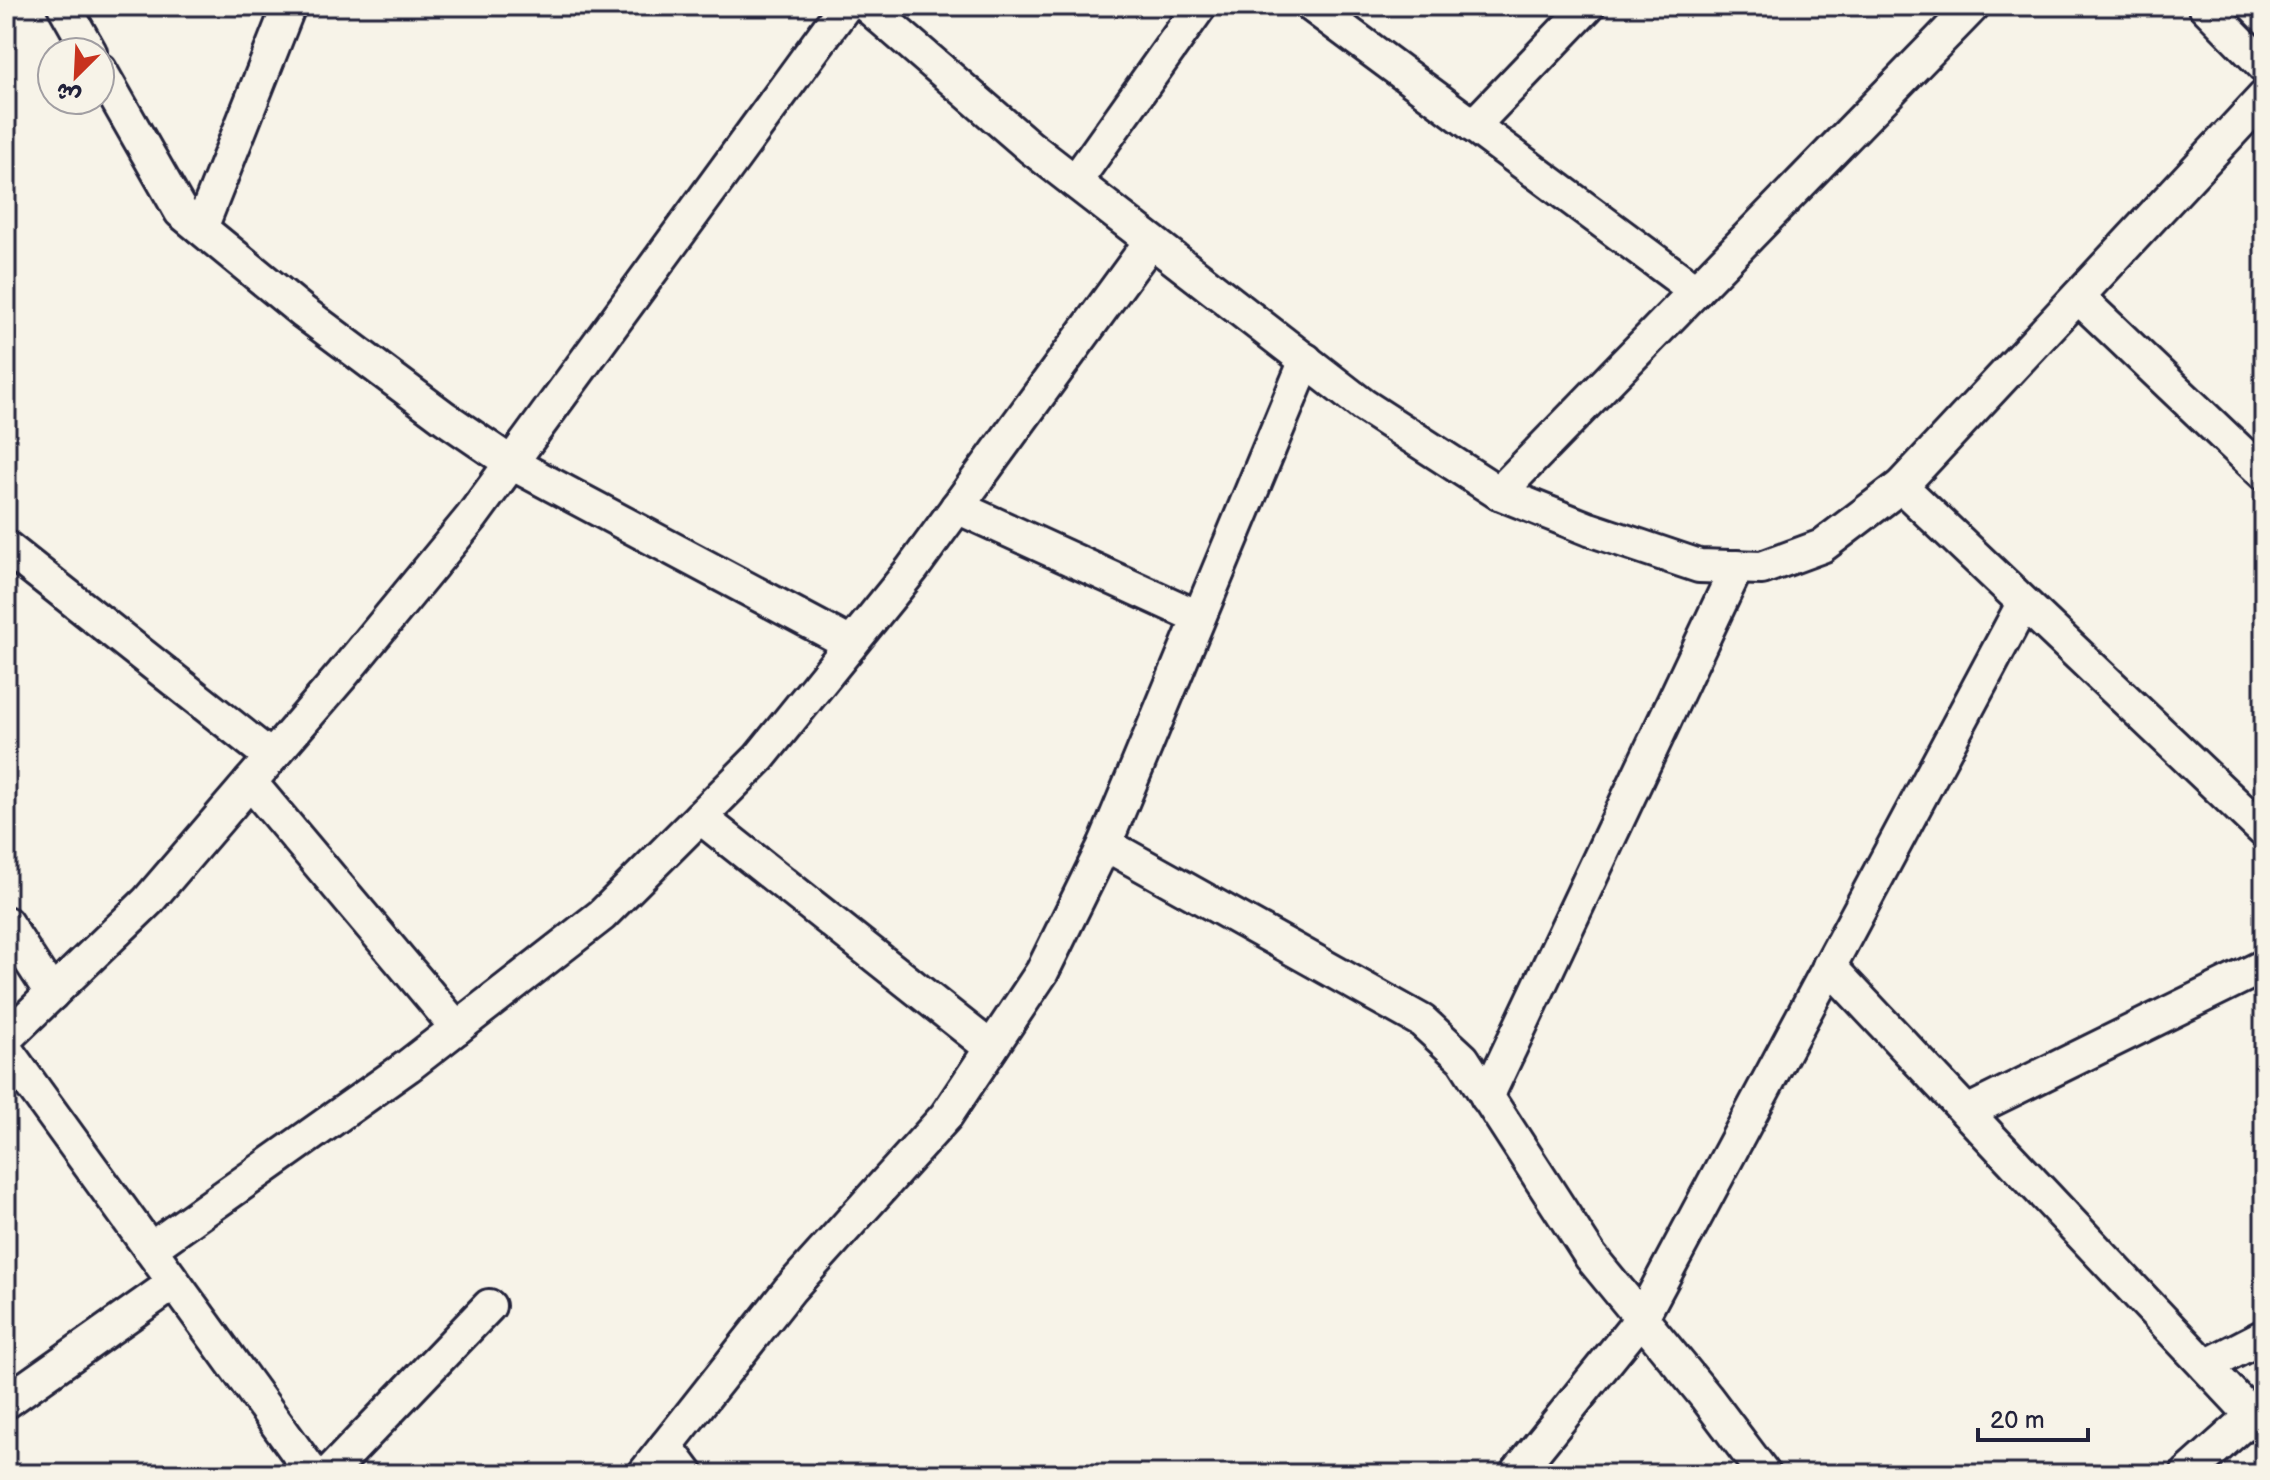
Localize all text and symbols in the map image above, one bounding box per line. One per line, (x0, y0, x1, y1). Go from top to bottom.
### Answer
north arrow (36, 36, 116, 116)
text: ش (52, 76, 85, 110)
scale bar (1978, 1392, 2088, 1442)
text: 20 m (1990, 1406, 2045, 1435)

